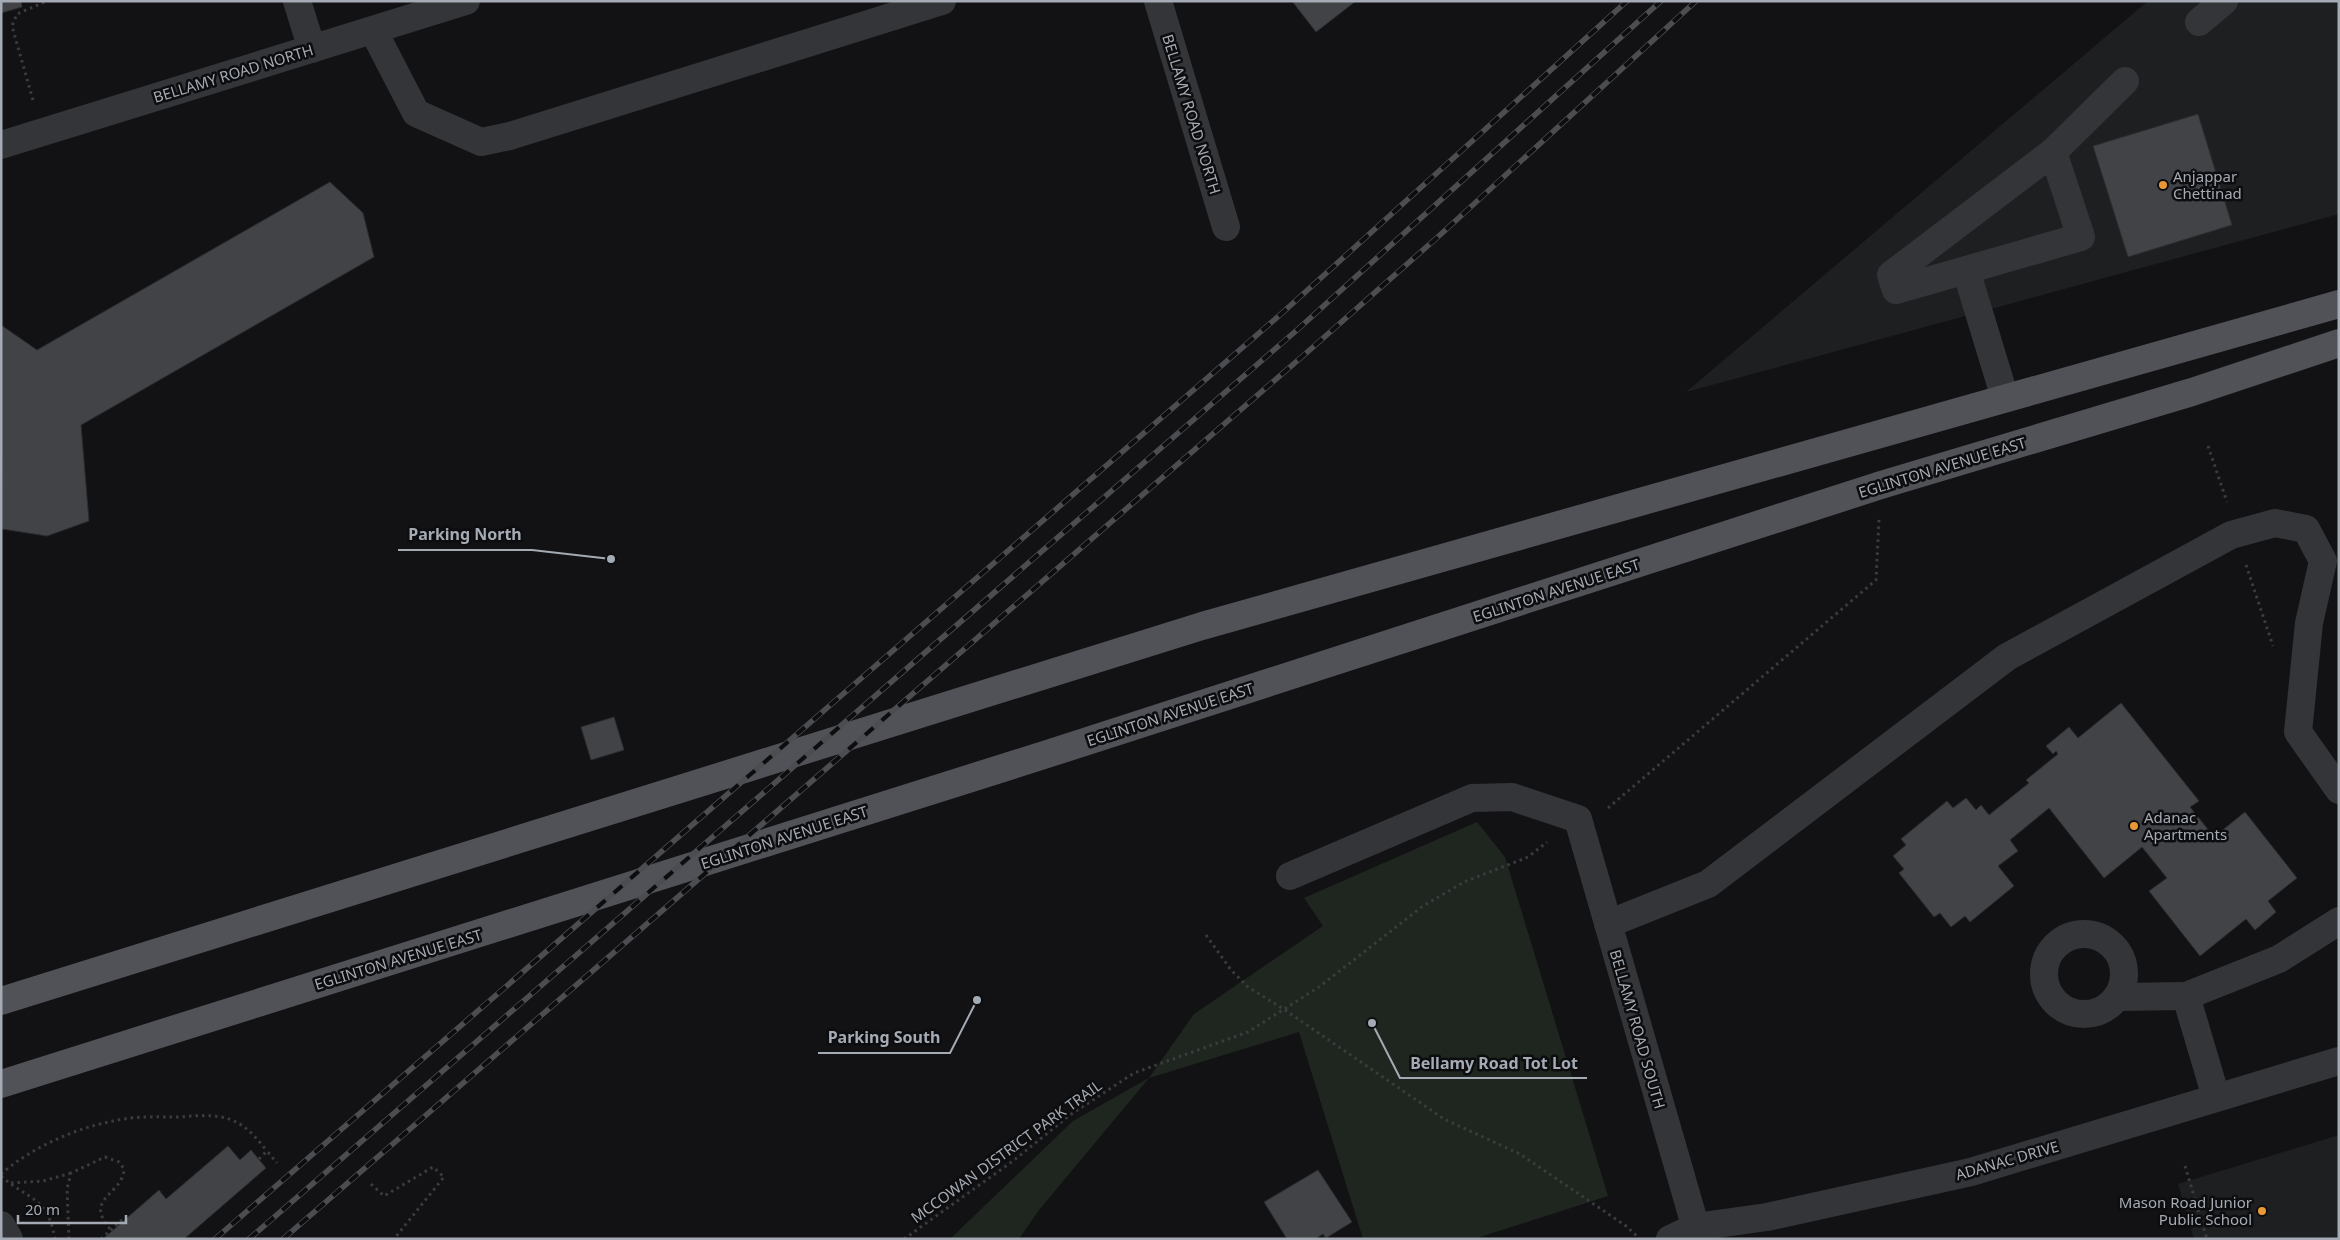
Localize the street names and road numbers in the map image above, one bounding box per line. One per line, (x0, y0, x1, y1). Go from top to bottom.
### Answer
street label: BELLAMY ROAD NORTH (1158, 31, 1226, 197)
street label: BELLAMY ROAD NORTH (150, 39, 316, 107)
street label: EGLINTON AVENUE EAST (1856, 432, 2029, 502)
street label: EGLINTON AVENUE EAST (1470, 553, 1643, 626)
street label: EGLINTON AVENUE EAST (1084, 677, 1257, 750)
street label: EGLINTON AVENUE EAST (698, 800, 871, 873)
street label: EGLINTON AVENUE EAST (312, 924, 485, 994)
street label: BELLAMY ROAD SOUTH (1606, 947, 1670, 1111)
street label: MCCOWAN DISTRICT PARK TRAIL (907, 1075, 1105, 1227)
street label: ADANAC DRIVE (1953, 1136, 2061, 1184)

